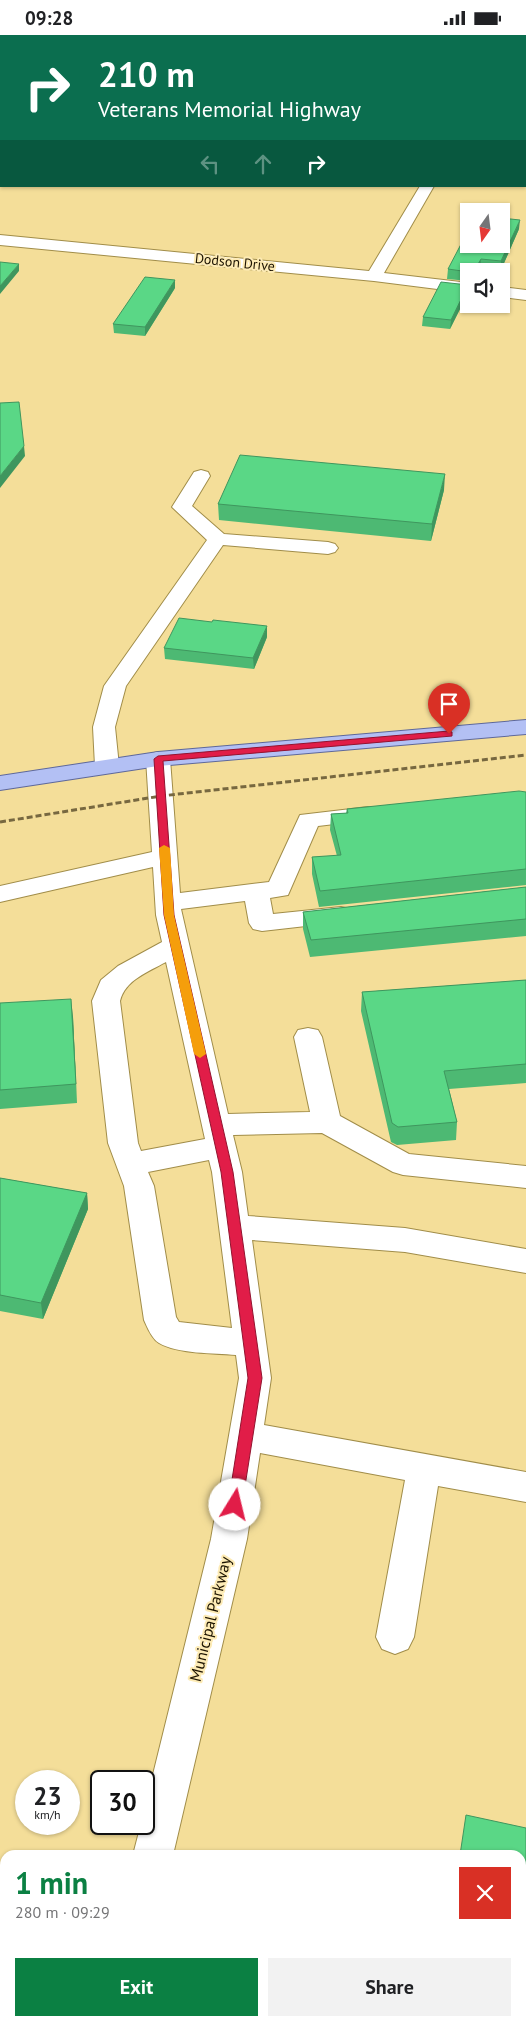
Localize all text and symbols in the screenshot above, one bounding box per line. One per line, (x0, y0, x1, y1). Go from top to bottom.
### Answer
text: 09:28 (25, 6, 73, 30)
text: 210 m (98, 51, 195, 97)
icon: right (15, 55, 80, 120)
text: Veterans Memorial Highway (98, 95, 361, 123)
icon: left (196, 150, 224, 178)
icon: ahead (249, 150, 277, 178)
icon: right (302, 150, 330, 178)
north arrow (460, 203, 510, 253)
map controls (460, 203, 510, 313)
street label: Dodson Drive (194, 249, 276, 275)
button: sound (460, 263, 510, 313)
pin (428, 683, 470, 734)
icon: arrive (435, 690, 463, 718)
position arrow (208, 1478, 260, 1530)
street label: Municipal Parkway (185, 1554, 235, 1683)
speed limit sign: 30 (90, 1770, 155, 1835)
text: 23 (33, 1780, 62, 1812)
text: km/h (34, 1807, 61, 1822)
text: 1 min (15, 1863, 88, 1902)
button: close (459, 1867, 511, 1919)
text: 280 m · 09:29 (15, 1902, 110, 1922)
button: Exit (15, 1958, 258, 2016)
button: Share (268, 1958, 511, 2016)

